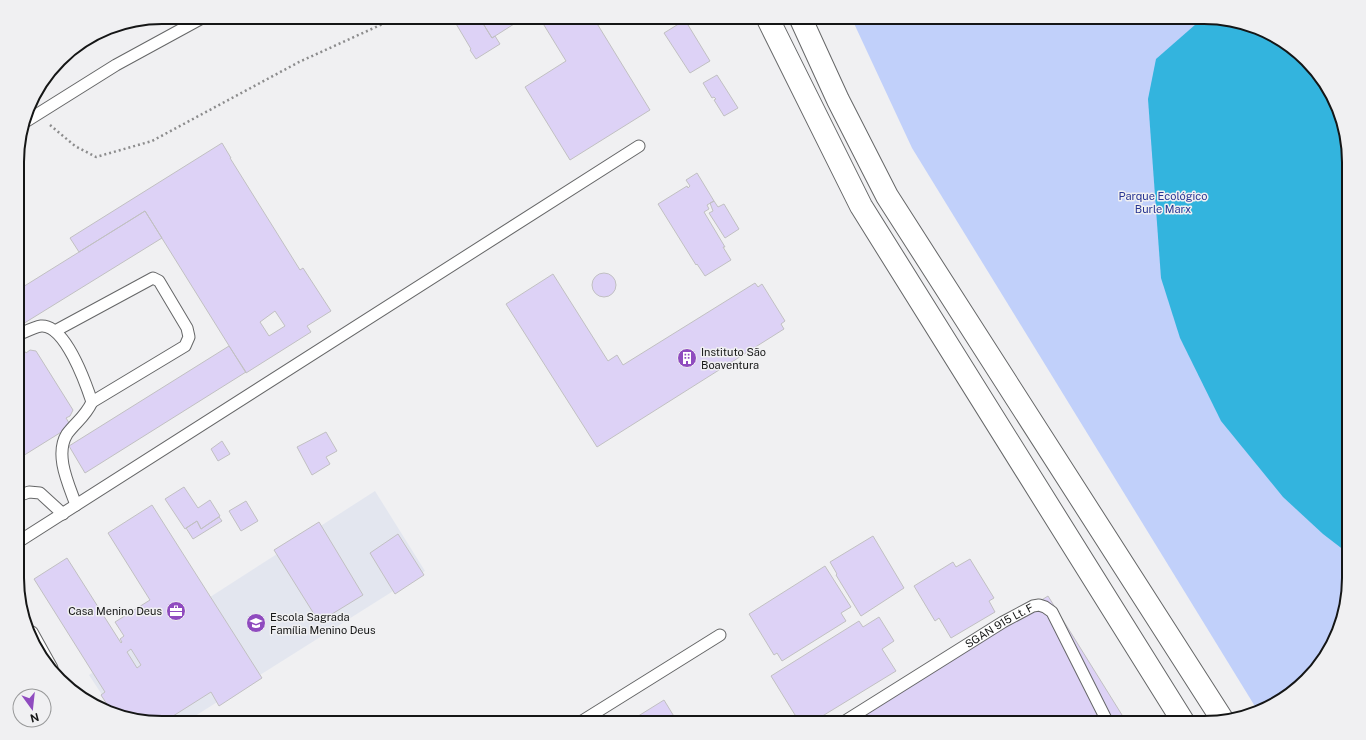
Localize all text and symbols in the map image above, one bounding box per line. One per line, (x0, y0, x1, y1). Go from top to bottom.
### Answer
park label: Parque Ecológico Burle Marx (1119, 190, 1207, 215)
place label: Instituto São Boaventura (701, 346, 766, 371)
building icon: Instituto São Boaventura (676, 347, 698, 369)
office icon: Casa Menino Deus (165, 600, 187, 622)
street label: SGAN 915 Lt. F (963, 601, 1035, 650)
place label: Casa Menino Deus (68, 605, 162, 617)
place label: Escola Sagrada Família Menino Deus (270, 611, 376, 636)
school or university icon: Escola Sagrada Família Menino Deus (245, 612, 267, 634)
north arrow (12, 688, 52, 728)
text: N (29, 711, 40, 725)

